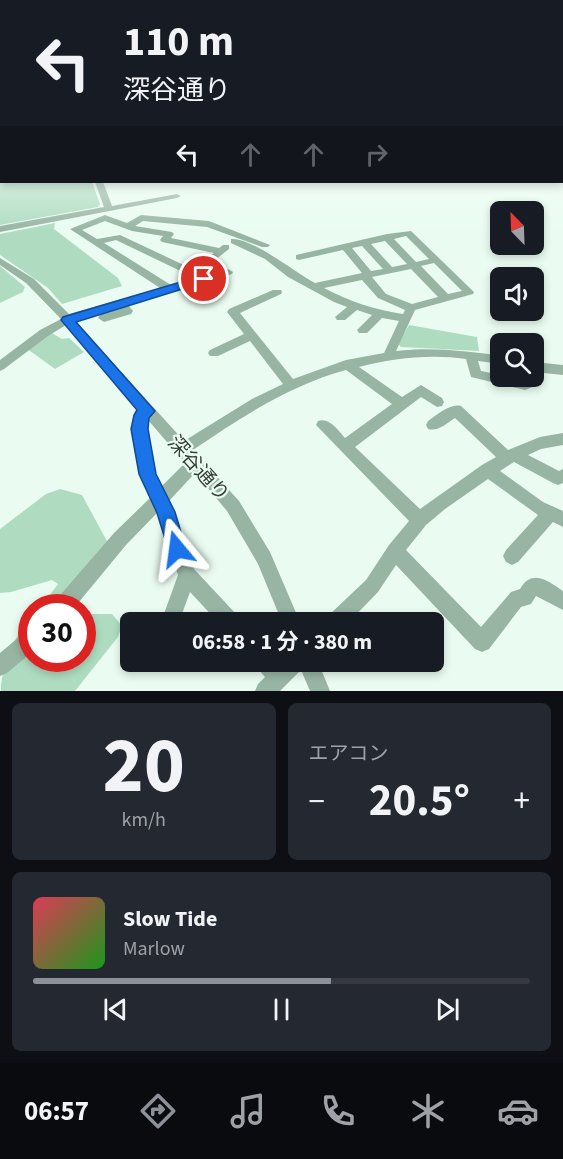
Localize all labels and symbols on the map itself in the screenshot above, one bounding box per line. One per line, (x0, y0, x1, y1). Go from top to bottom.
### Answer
north arrow (490, 201, 544, 255)
pin (178, 253, 229, 304)
street label: 深谷通り (161, 430, 235, 508)
position arrow (145, 517, 209, 581)
speed limit sign: 30 (18, 594, 96, 672)

